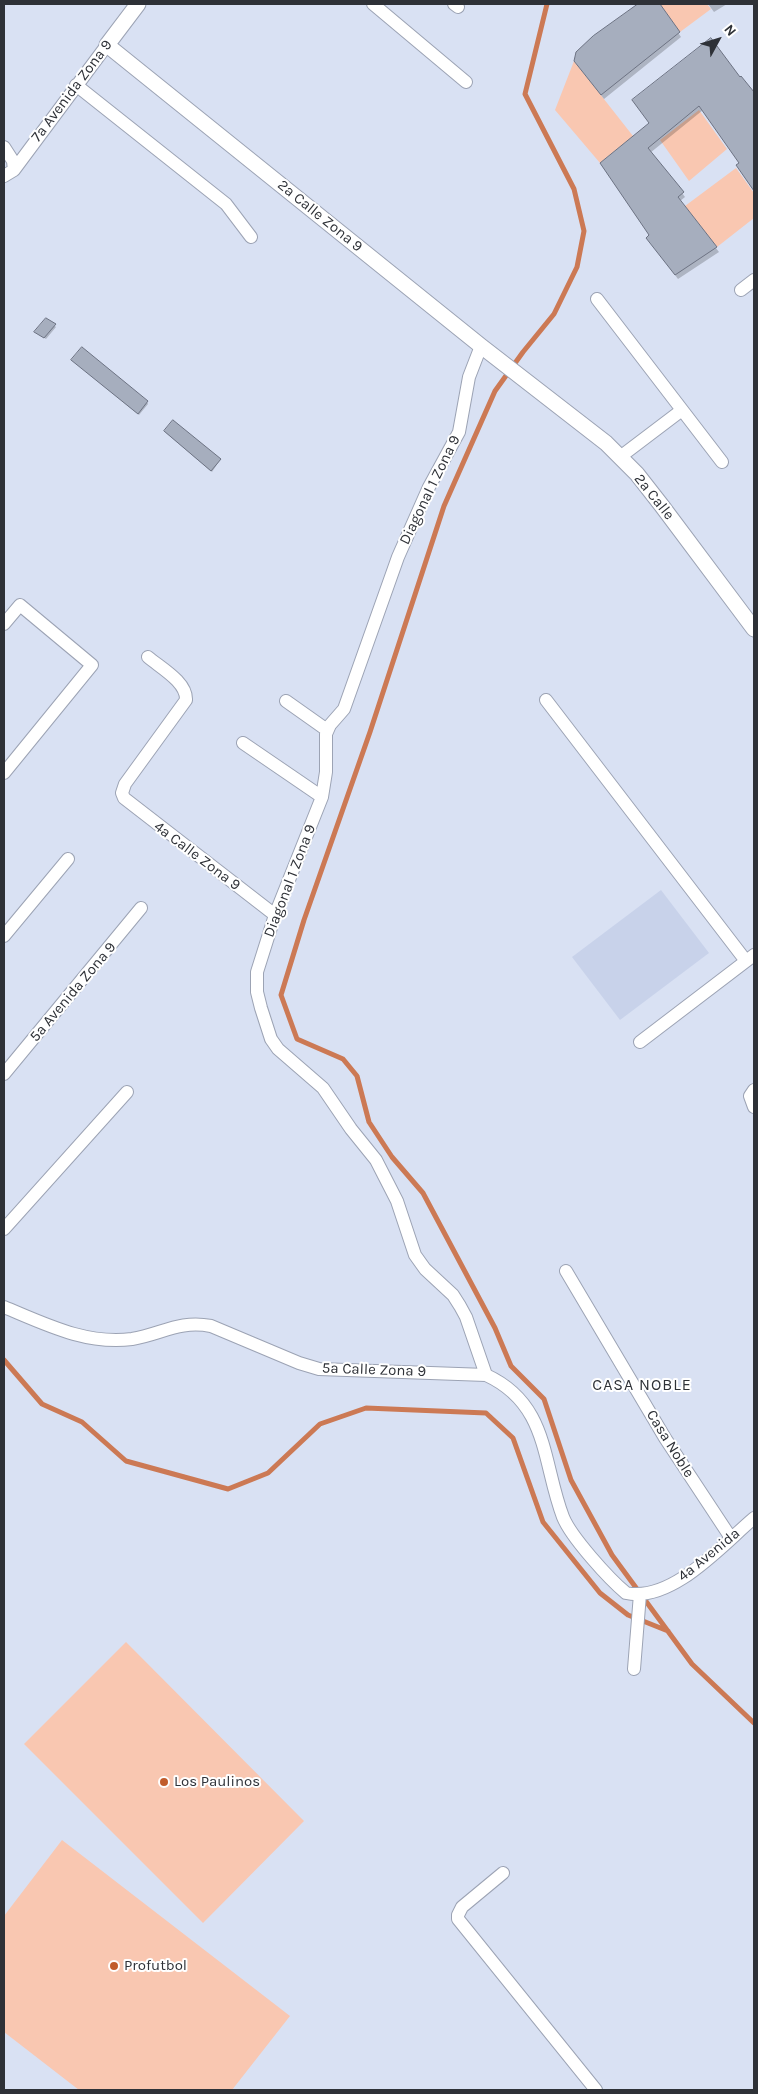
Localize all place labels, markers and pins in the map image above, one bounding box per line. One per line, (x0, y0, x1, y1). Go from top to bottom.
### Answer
place label: Los Paulinos (174, 1773, 260, 1791)
marker: Los Paulinos (158, 1776, 170, 1788)
place label: Profutbol (124, 1957, 187, 1975)
marker: Profutbol (108, 1960, 120, 1972)

